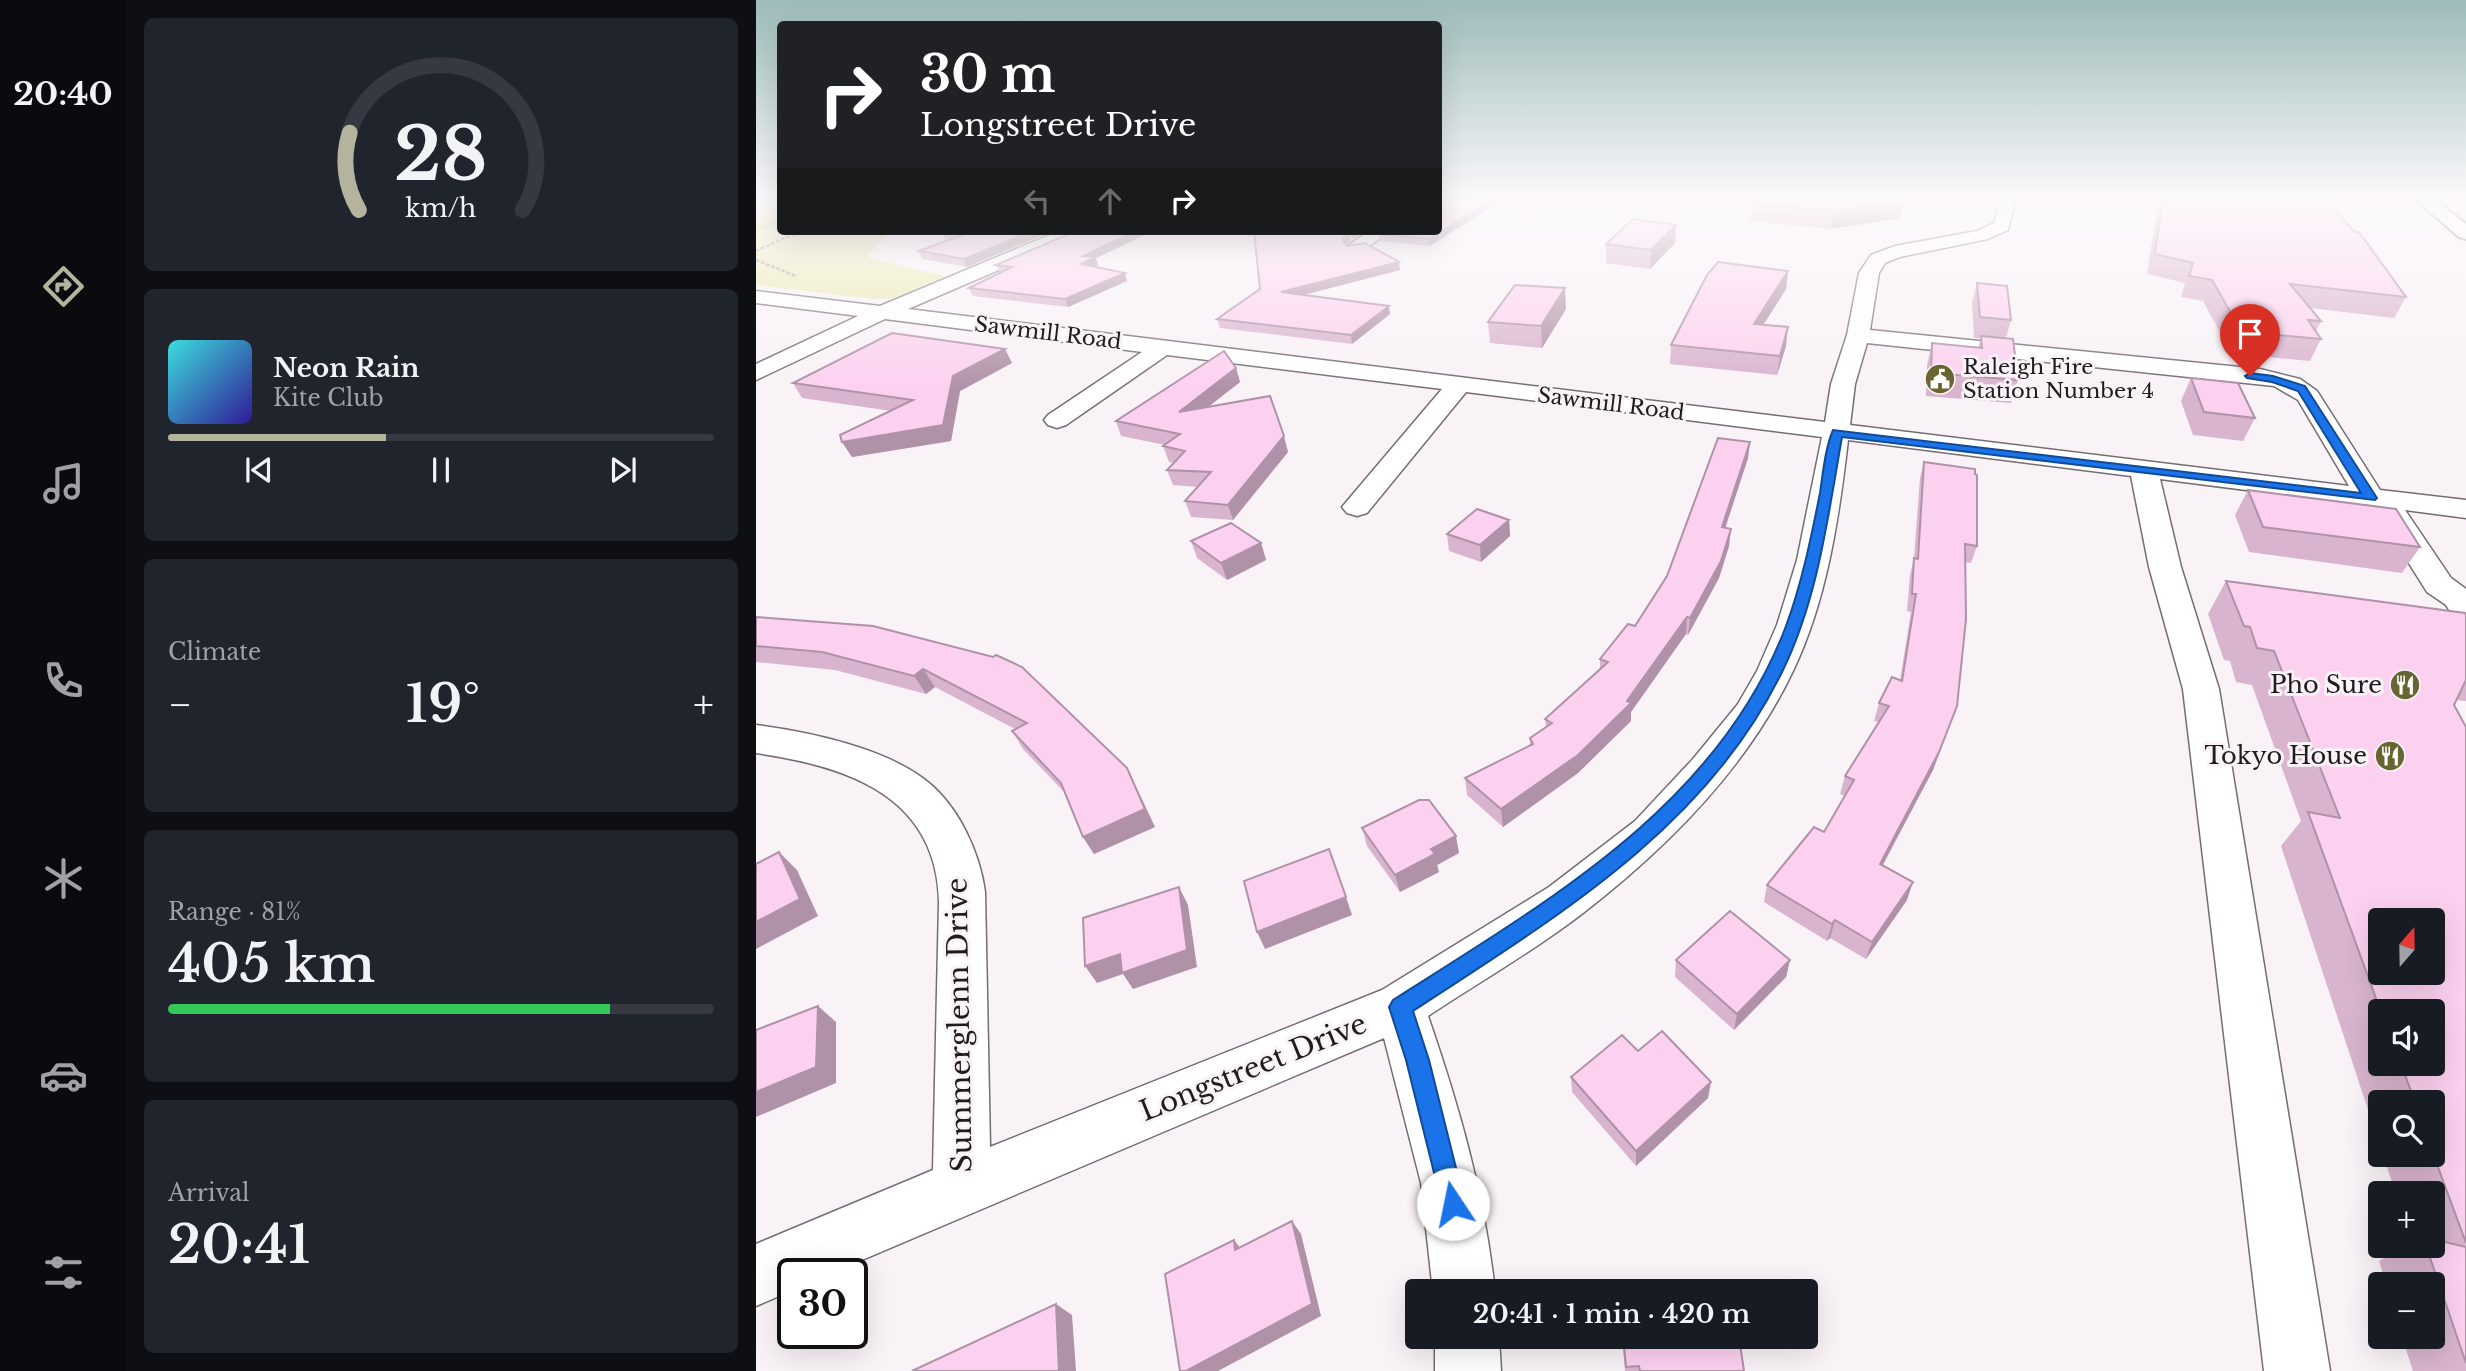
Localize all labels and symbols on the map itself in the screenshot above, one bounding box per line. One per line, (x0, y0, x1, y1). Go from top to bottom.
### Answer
pin (2220, 304, 2280, 376)
street label: Sawmill Road (973, 311, 1123, 355)
place label: Raleigh Fire Station Number 4 (1963, 354, 2154, 404)
public building icon: Raleigh Fire Station Number 4 (1923, 362, 1957, 396)
street label: Sawmill Road (1536, 382, 1686, 426)
restaurant icon: Pho Sure (2388, 668, 2422, 702)
place label: Pho Sure (2270, 670, 2382, 699)
restaurant icon: Tokyo House (2373, 739, 2407, 773)
place label: Tokyo House (2205, 741, 2367, 770)
street label: Summerglenn Drive (939, 877, 980, 1173)
north arrow (2368, 908, 2445, 985)
street label: Longstreet Drive (1135, 1006, 1372, 1129)
position arrow (1416, 1167, 1490, 1241)
speed limit sign: 30 (777, 1258, 868, 1349)

